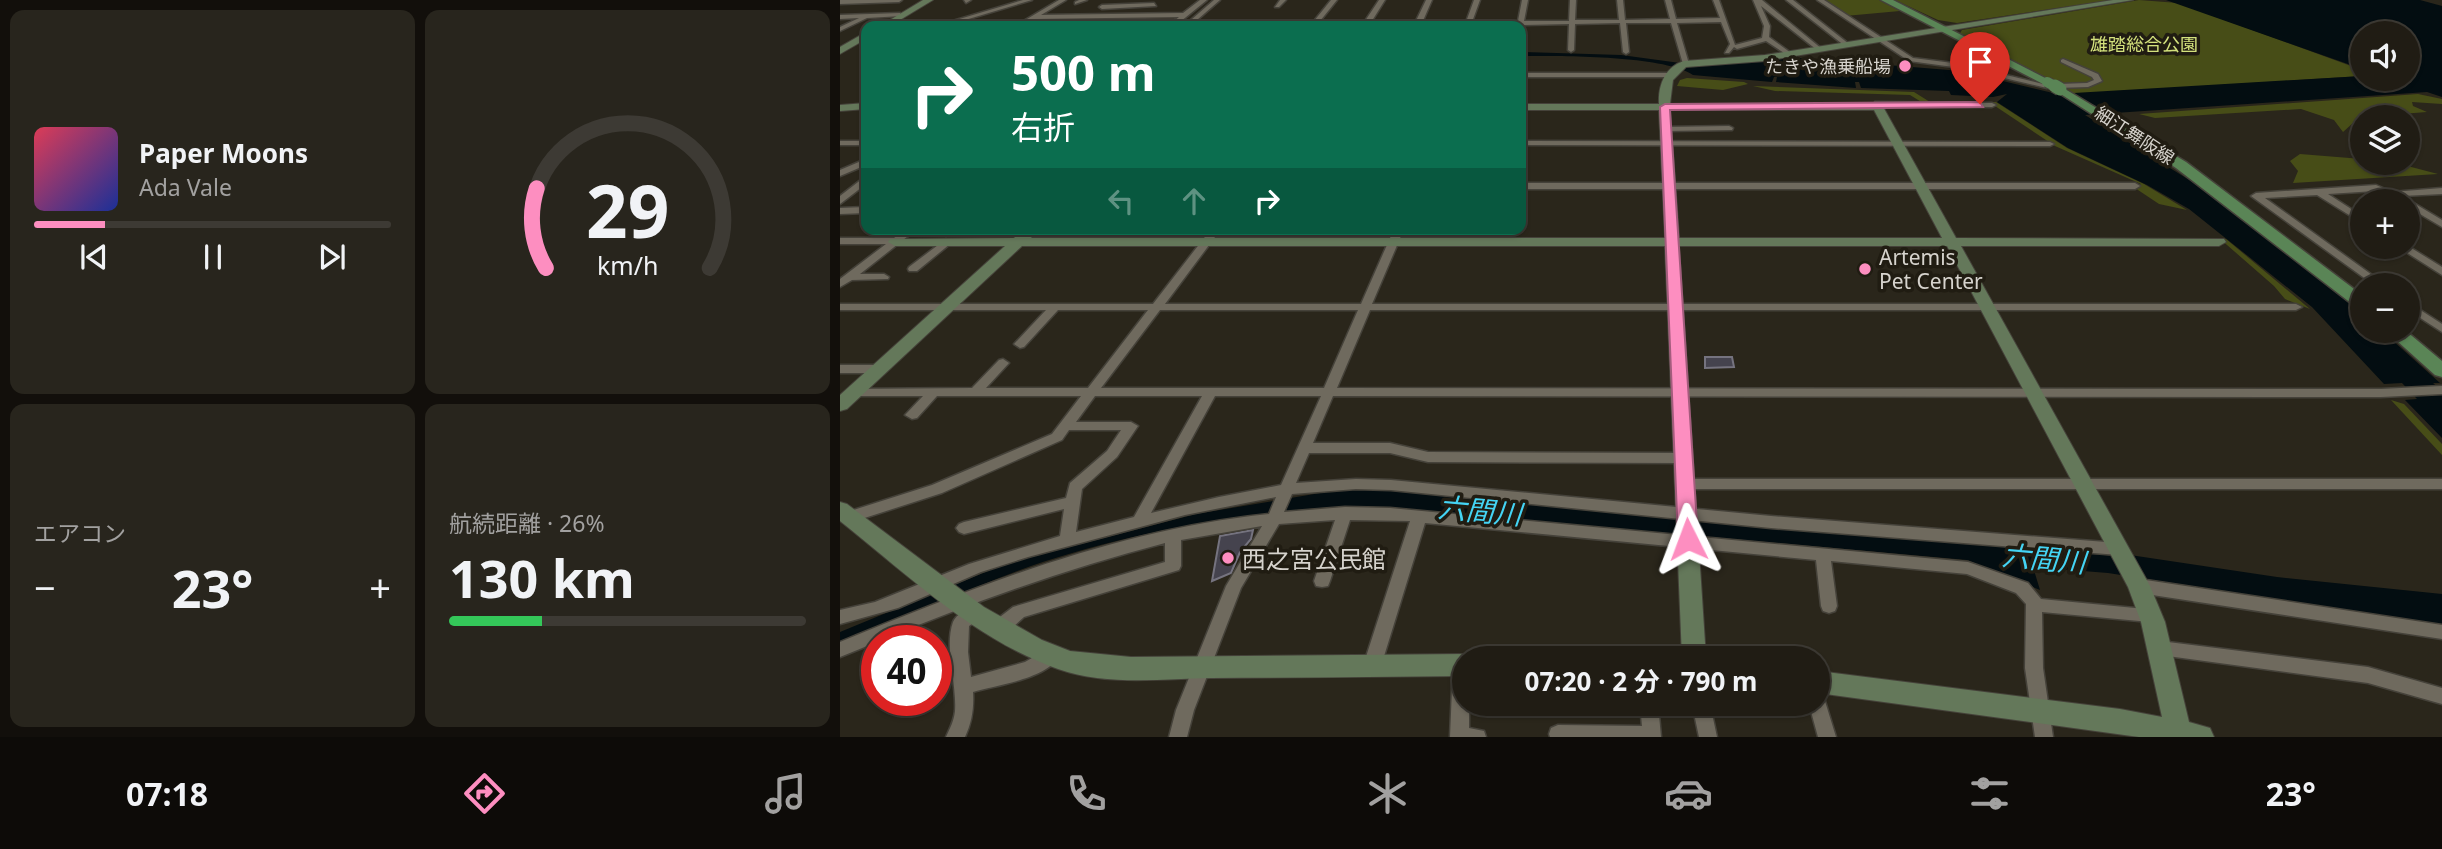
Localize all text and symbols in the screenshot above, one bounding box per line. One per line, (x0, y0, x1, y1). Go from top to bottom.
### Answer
map controls (2350, 21, 2420, 343)
button: sound (2350, 21, 2420, 91)
pin (1950, 32, 2010, 104)
park label: 雄踏総合公園 (2090, 32, 2198, 56)
text: 500 m (1011, 39, 1156, 105)
icon: arrive (1961, 43, 1999, 81)
icon: right (896, 49, 987, 140)
place label: たきや漁乗船場 (1765, 54, 1891, 78)
marker: たきや漁乗船場 (1897, 58, 1913, 74)
street label: 細江舞阪線 (2091, 100, 2179, 170)
text: 右折 (1011, 105, 1075, 148)
button: layers (2350, 105, 2420, 175)
text: Paper Moons (139, 135, 308, 171)
text: 29 (586, 160, 669, 259)
text: Ada Vale (139, 171, 232, 203)
icon: left (1102, 182, 1140, 220)
icon: ahead (1175, 182, 1213, 220)
icon: right (1248, 182, 1286, 220)
button: + (2350, 189, 2420, 259)
icon: previous (75, 238, 113, 276)
icon: pause (194, 238, 232, 276)
icon: next (313, 238, 351, 276)
place label: Artemis Pet Center (1879, 243, 1983, 295)
text: km/h (597, 248, 658, 282)
marker: Artemis Pet Center (1857, 261, 1873, 277)
button: − (2350, 273, 2420, 343)
water label: 六間川 (1436, 487, 1526, 533)
position arrow (1651, 502, 1725, 576)
text: 航続距離 · 26% (449, 507, 605, 539)
text: エアコン (34, 517, 126, 549)
water label: 六間川 (2000, 535, 2090, 581)
text: 130 km (449, 542, 635, 613)
place label: 西之宮公民館 (1242, 542, 1386, 575)
marker: 西之宮公民館 (1220, 550, 1236, 566)
text: 23° (172, 552, 253, 623)
text: − (34, 561, 56, 613)
text: + (369, 561, 391, 613)
speed limit sign: 40 (861, 625, 952, 716)
text: 07:20 · 2 分 · 790 m (1525, 663, 1757, 699)
icon: directions (460, 769, 509, 818)
icon: music (761, 769, 810, 818)
icon: phone (1062, 769, 1111, 818)
icon: climate (1363, 769, 1412, 818)
icon: car (1664, 769, 1713, 818)
icon: filters (1965, 769, 2014, 818)
text: 07:18 (126, 772, 208, 815)
text: 23° (2266, 772, 2316, 815)

